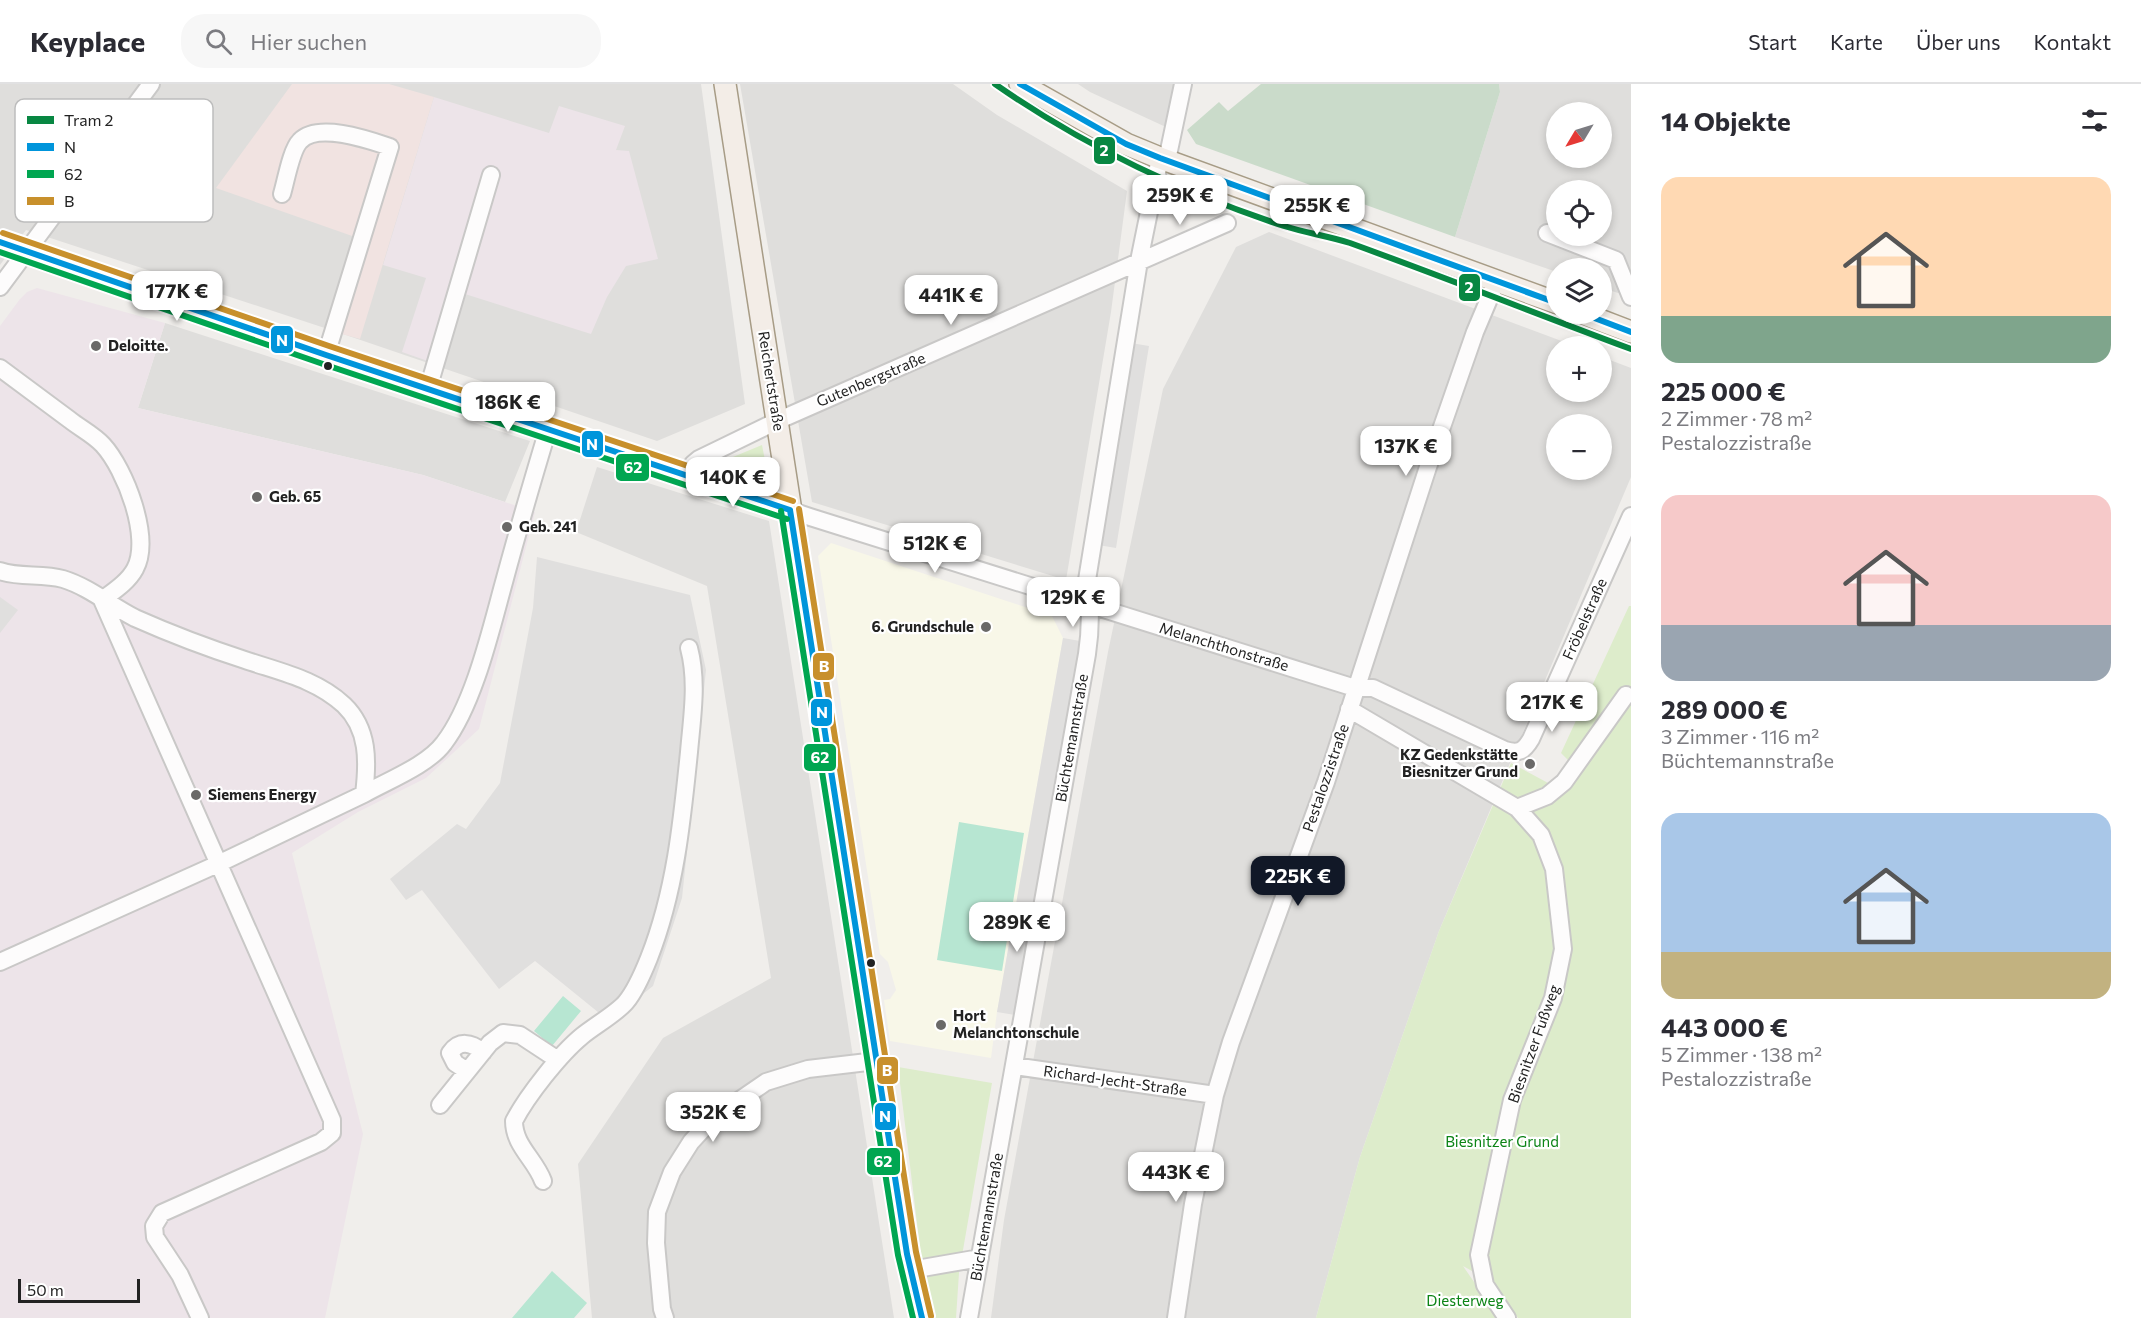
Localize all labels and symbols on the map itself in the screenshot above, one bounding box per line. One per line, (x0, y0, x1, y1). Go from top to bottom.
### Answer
legend (15, 99, 213, 222)
north arrow (1546, 102, 1612, 168)
text: Tram 2 (64, 110, 114, 129)
line badge: 2 (1093, 136, 1116, 165)
text: N (64, 137, 76, 156)
text: 2 (1099, 140, 1109, 159)
text: 62 (64, 164, 83, 183)
pin: 259K € (1131, 175, 1229, 226)
pin: 255K € (1268, 185, 1366, 236)
text: B (64, 191, 74, 210)
pin: 177K € (128, 271, 226, 322)
line badge: 2 (1458, 273, 1481, 302)
pin: 441K € (902, 275, 1000, 326)
text: 2 (1464, 277, 1474, 296)
line badge: N (270, 325, 294, 354)
text: N (276, 330, 288, 349)
street label: Reichertstraße (755, 330, 789, 432)
place label: Deloitte. (108, 336, 169, 354)
marker: Deloitte. (89, 339, 103, 353)
street label: Gutenbergstraße (813, 348, 928, 410)
unlabelled marker (322, 360, 334, 372)
pin: 186K € (459, 382, 557, 433)
pin: 137K € (1357, 426, 1455, 477)
line badge: N (581, 430, 604, 458)
text: N (586, 434, 598, 453)
line badge: 62 (615, 453, 650, 482)
text: 62 (624, 457, 642, 476)
pin: 140K € (684, 457, 782, 508)
place label: Geb. 65 (269, 487, 322, 505)
marker: Geb. 65 (250, 490, 264, 504)
place label: Geb. 241 (519, 517, 577, 535)
marker: Geb. 241 (500, 520, 514, 534)
pin: 512K € (886, 523, 984, 574)
street label: Fröbelstraße (1558, 575, 1610, 662)
pin: 129K € (1024, 577, 1122, 628)
place label: 6. Grundschule (872, 617, 974, 635)
street label: Melanchthonstraße (1157, 618, 1291, 674)
marker: 6. Grundschule (979, 620, 993, 634)
line badge: B (812, 652, 835, 681)
text: B (819, 656, 830, 675)
street label: Büchtemannstraße (1051, 672, 1091, 803)
pin: 217K € (1503, 682, 1601, 733)
line badge: N (810, 698, 833, 727)
text: N (816, 702, 828, 721)
street label: Pestalozzistraße (1298, 721, 1352, 834)
line badge: 62 (803, 743, 837, 772)
place label: KZ Gedenkstätte Biesnitzer Grund (1400, 745, 1518, 780)
text: 62 (811, 747, 829, 766)
marker: KZ Gedenkstätte Biesnitzer Grund (1523, 757, 1537, 771)
place label: Siemens Energy (208, 785, 318, 803)
marker: Siemens Energy (189, 788, 203, 802)
pin: 225K € (1249, 856, 1347, 907)
pin: 289K € (968, 902, 1066, 953)
unlabelled marker (865, 957, 877, 969)
street label: Biesnitzer Fußweg (1503, 982, 1563, 1105)
place label: Hort Melanchtonschule (953, 1006, 1079, 1041)
marker: Hort Melanchtonschule (934, 1018, 948, 1032)
line badge: B (876, 1056, 899, 1085)
text: B (882, 1060, 893, 1079)
street label: Richard-Jecht-Straße (1042, 1061, 1188, 1099)
pin: 352K € (664, 1092, 762, 1143)
line badge: N (874, 1102, 897, 1131)
text: N (879, 1106, 891, 1125)
park label: Biesnitzer Grund (1445, 1132, 1559, 1150)
line badge: 62 (866, 1147, 901, 1176)
text: 62 (874, 1151, 892, 1170)
street label: Büchtemannstraße (966, 1151, 1006, 1282)
pin: 443K € (1127, 1152, 1225, 1203)
scale bar (18, 1276, 140, 1304)
park label: Diesterweg (1426, 1291, 1504, 1309)

